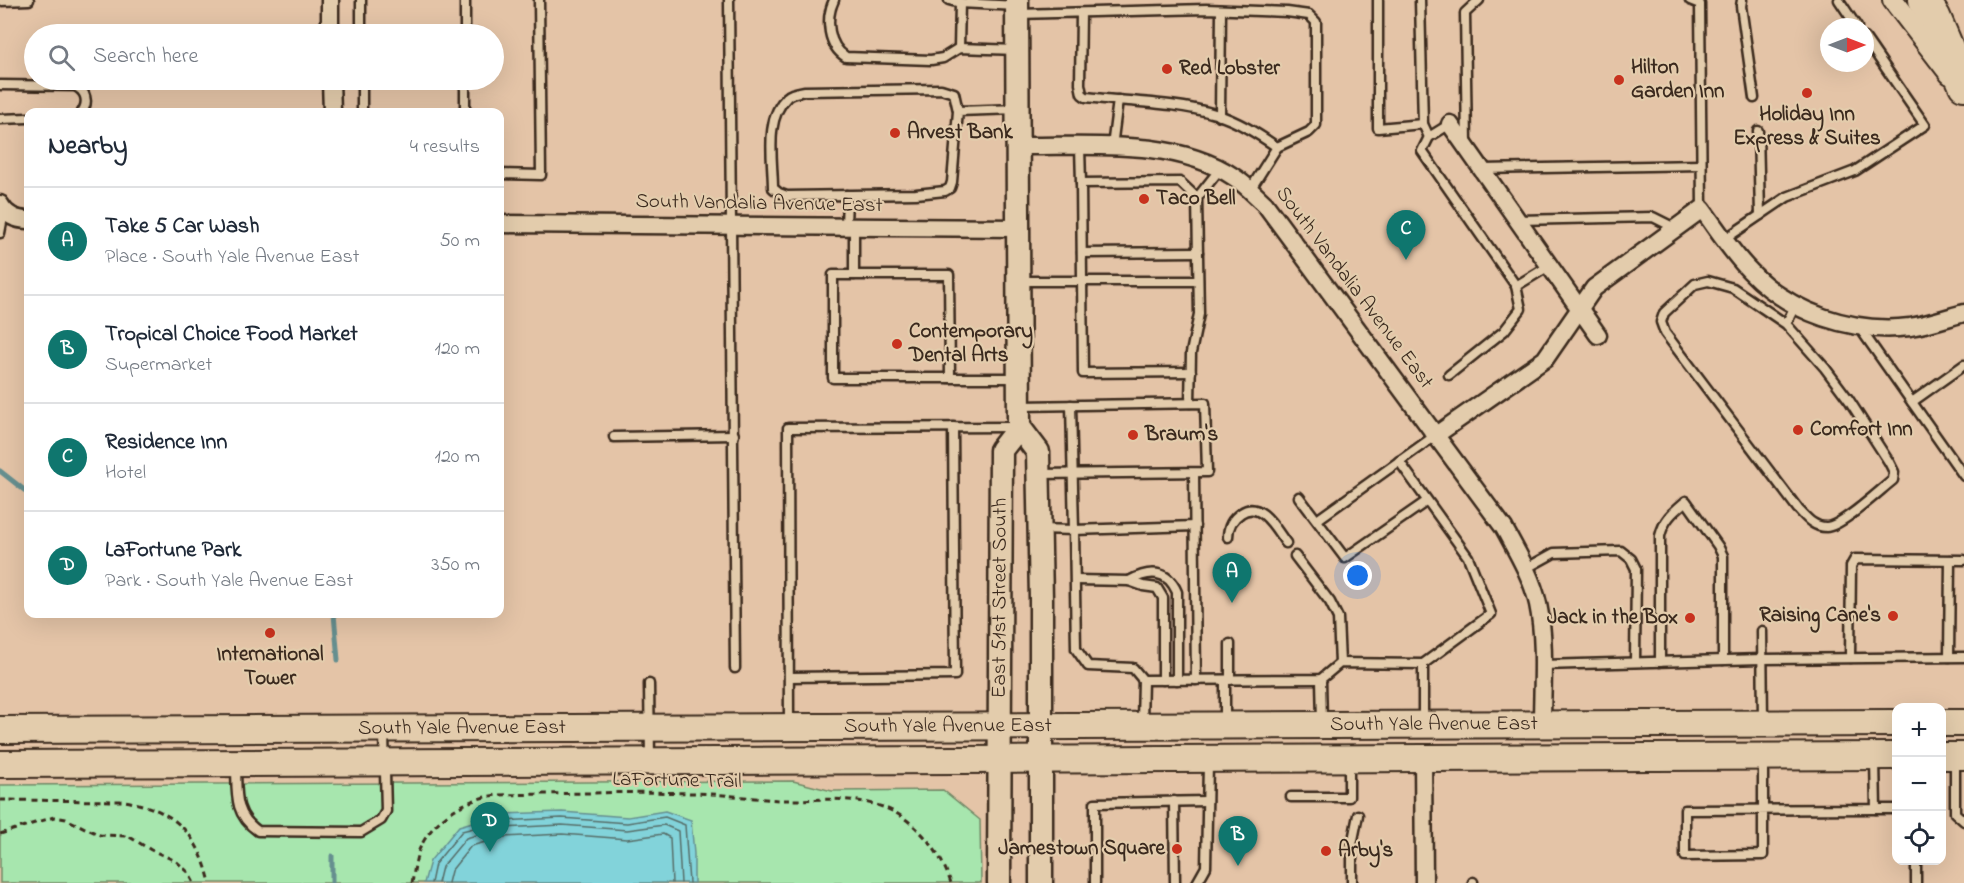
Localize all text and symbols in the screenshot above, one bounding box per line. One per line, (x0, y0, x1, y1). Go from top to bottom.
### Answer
north arrow (1820, 18, 1874, 72)
search box (24, 24, 504, 90)
icon: search (45, 41, 78, 74)
text: Search here (93, 41, 198, 73)
place label: Hilton Garden Inn (1631, 53, 1724, 107)
place label: Red Lobster (1179, 54, 1280, 84)
marker: Red Lobster (1160, 62, 1174, 76)
marker: Hilton Garden Inn (1612, 73, 1626, 87)
marker: Holiday Inn Express & Suites (1800, 86, 1814, 100)
place label: Holiday Inn Express & Suites (1733, 100, 1881, 154)
place label: Arvest Bank (907, 118, 1013, 148)
marker: Arvest Bank (888, 126, 902, 140)
text: Nearby (48, 128, 127, 166)
text: 4 results (410, 133, 480, 162)
street label: South Vandalia Avenue East (1268, 180, 1440, 396)
place label: Taco Bell (1156, 184, 1236, 214)
street label: South Vandalia Avenue East (635, 187, 883, 221)
marker: Taco Bell (1137, 192, 1151, 206)
pin: C (1386, 210, 1426, 260)
text: Take 5 Car Wash (105, 211, 259, 243)
text: A (61, 227, 74, 256)
text: 50 m (439, 227, 480, 256)
text: Place · South Yale Avenue East (105, 243, 359, 272)
place label: Contemporary Dental Arts (908, 317, 1033, 371)
text: Tropical Choice Food Market (105, 319, 358, 351)
text: B (61, 335, 74, 364)
text: 120 m (435, 335, 480, 364)
marker: Contemporary Dental Arts (890, 337, 904, 351)
text: Supermarket (105, 351, 212, 380)
place label: Comfort Inn (1810, 415, 1913, 445)
place label: Braum's (1144, 420, 1218, 450)
marker: Comfort Inn (1791, 423, 1805, 437)
text: Residence Inn (105, 427, 227, 459)
marker: Braum's (1126, 428, 1140, 442)
text: C (62, 443, 73, 472)
text: 120 m (435, 443, 480, 472)
text: Hotel (105, 459, 146, 488)
street label: East 51st Street South (985, 498, 1016, 698)
text: LaFortune Park (105, 535, 241, 567)
text: D (60, 551, 75, 580)
text: 350 m (431, 551, 480, 580)
pin: A (1212, 554, 1252, 603)
your location (1343, 561, 1372, 590)
text: Park · South Yale Avenue East (105, 567, 353, 596)
place label: Raising Cane's (1759, 601, 1881, 633)
place label: Jack in the Box (1547, 603, 1678, 633)
marker: Raising Cane's (1886, 609, 1900, 623)
marker: Jack in the Box (1683, 611, 1697, 625)
marker: International Tower (263, 626, 277, 640)
place label: International Tower (217, 640, 324, 694)
map controls (1892, 703, 1946, 865)
button: + (1892, 703, 1946, 757)
street label: South Yale Avenue East (1330, 709, 1538, 740)
street label: South Yale Avenue East (844, 711, 1052, 742)
street label: South Yale Avenue East (358, 713, 566, 744)
button: − (1892, 757, 1946, 811)
street label: LaFortune Trail (612, 765, 742, 797)
pin: D (470, 802, 510, 852)
button: locate (1892, 811, 1946, 865)
pin: B (1218, 816, 1258, 866)
place label: Jamestown Square (998, 834, 1166, 864)
place label: Arby's (1338, 836, 1393, 868)
marker: Jamestown Square (1170, 842, 1184, 856)
marker: Arby's (1319, 844, 1333, 858)

